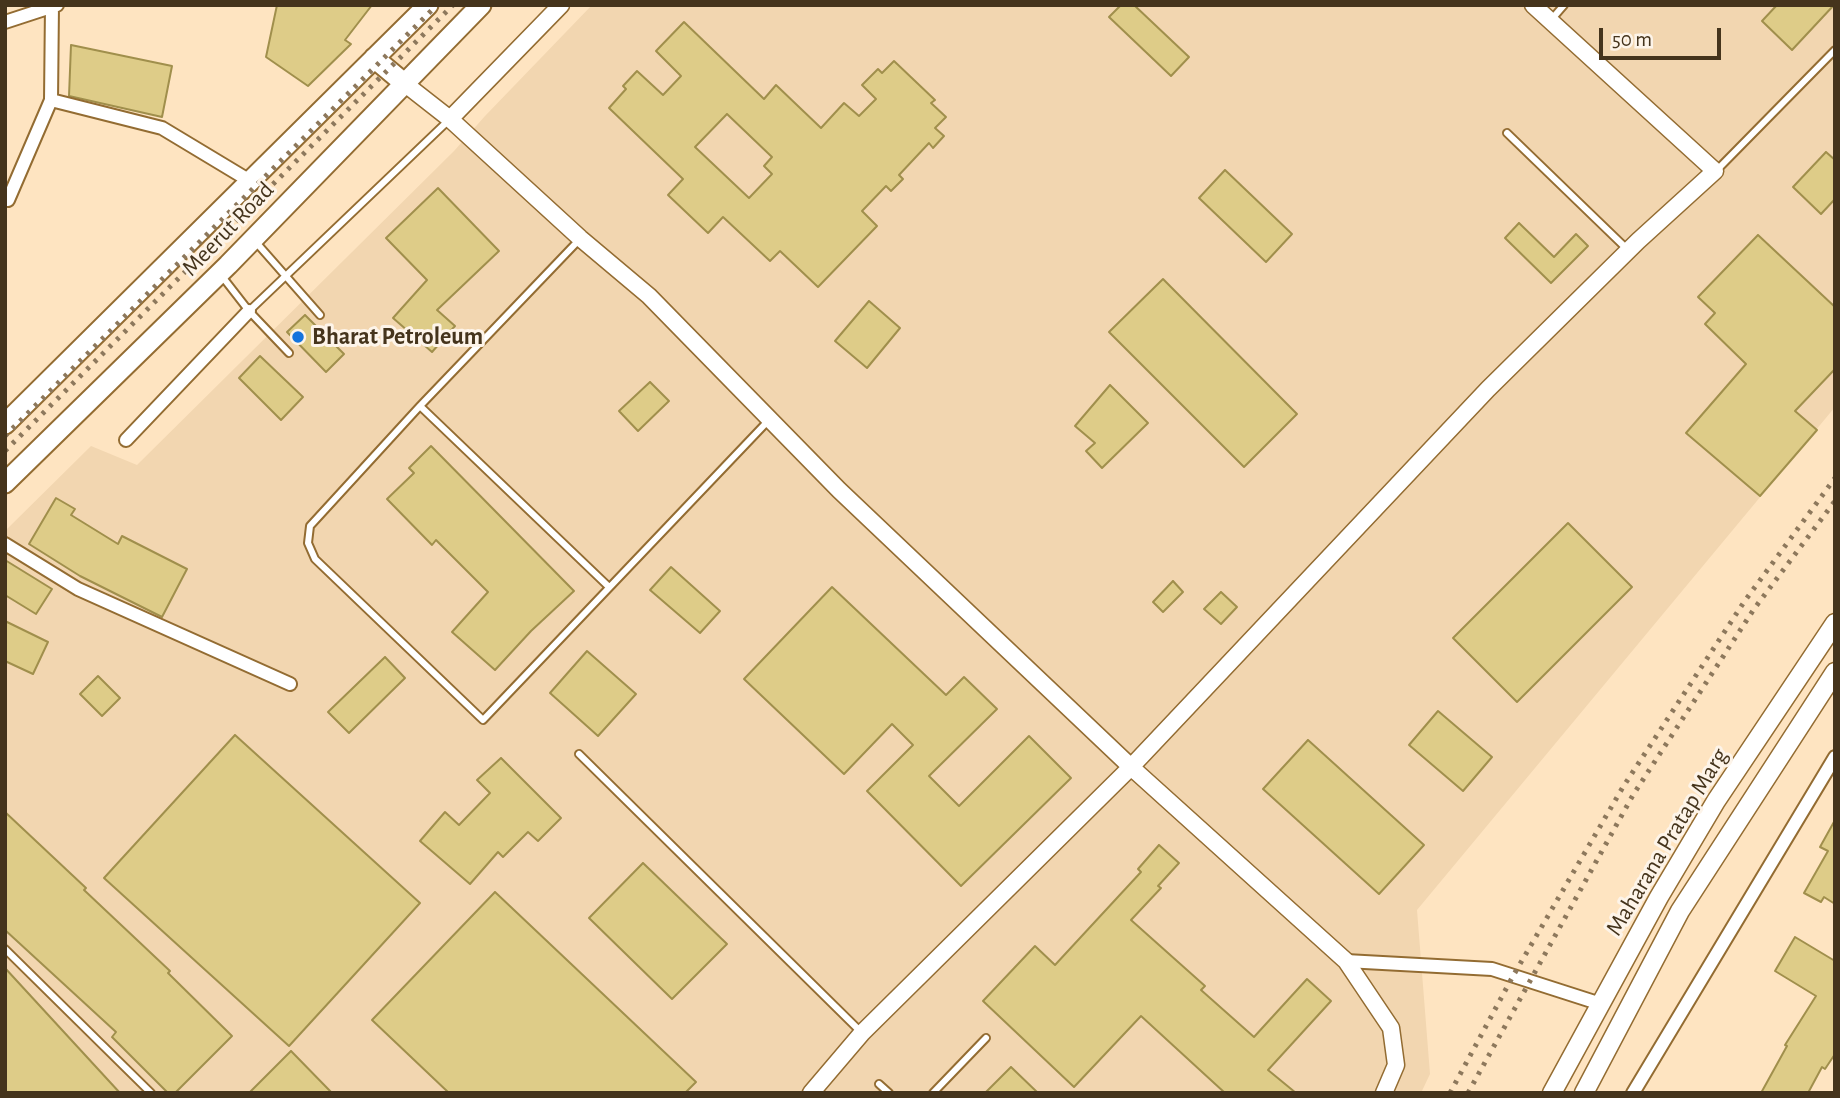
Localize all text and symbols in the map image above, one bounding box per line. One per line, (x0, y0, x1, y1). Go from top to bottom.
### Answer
scale bar (1602, 14, 1724, 58)
text: 50 m (1612, 29, 1652, 50)
street label: Meerut Road (176, 176, 280, 282)
place label: Bharat Petroleum (312, 323, 483, 351)
marker: Bharat Petroleum (290, 329, 306, 345)
street label: Maharana Pratap Marg (1600, 743, 1734, 941)

